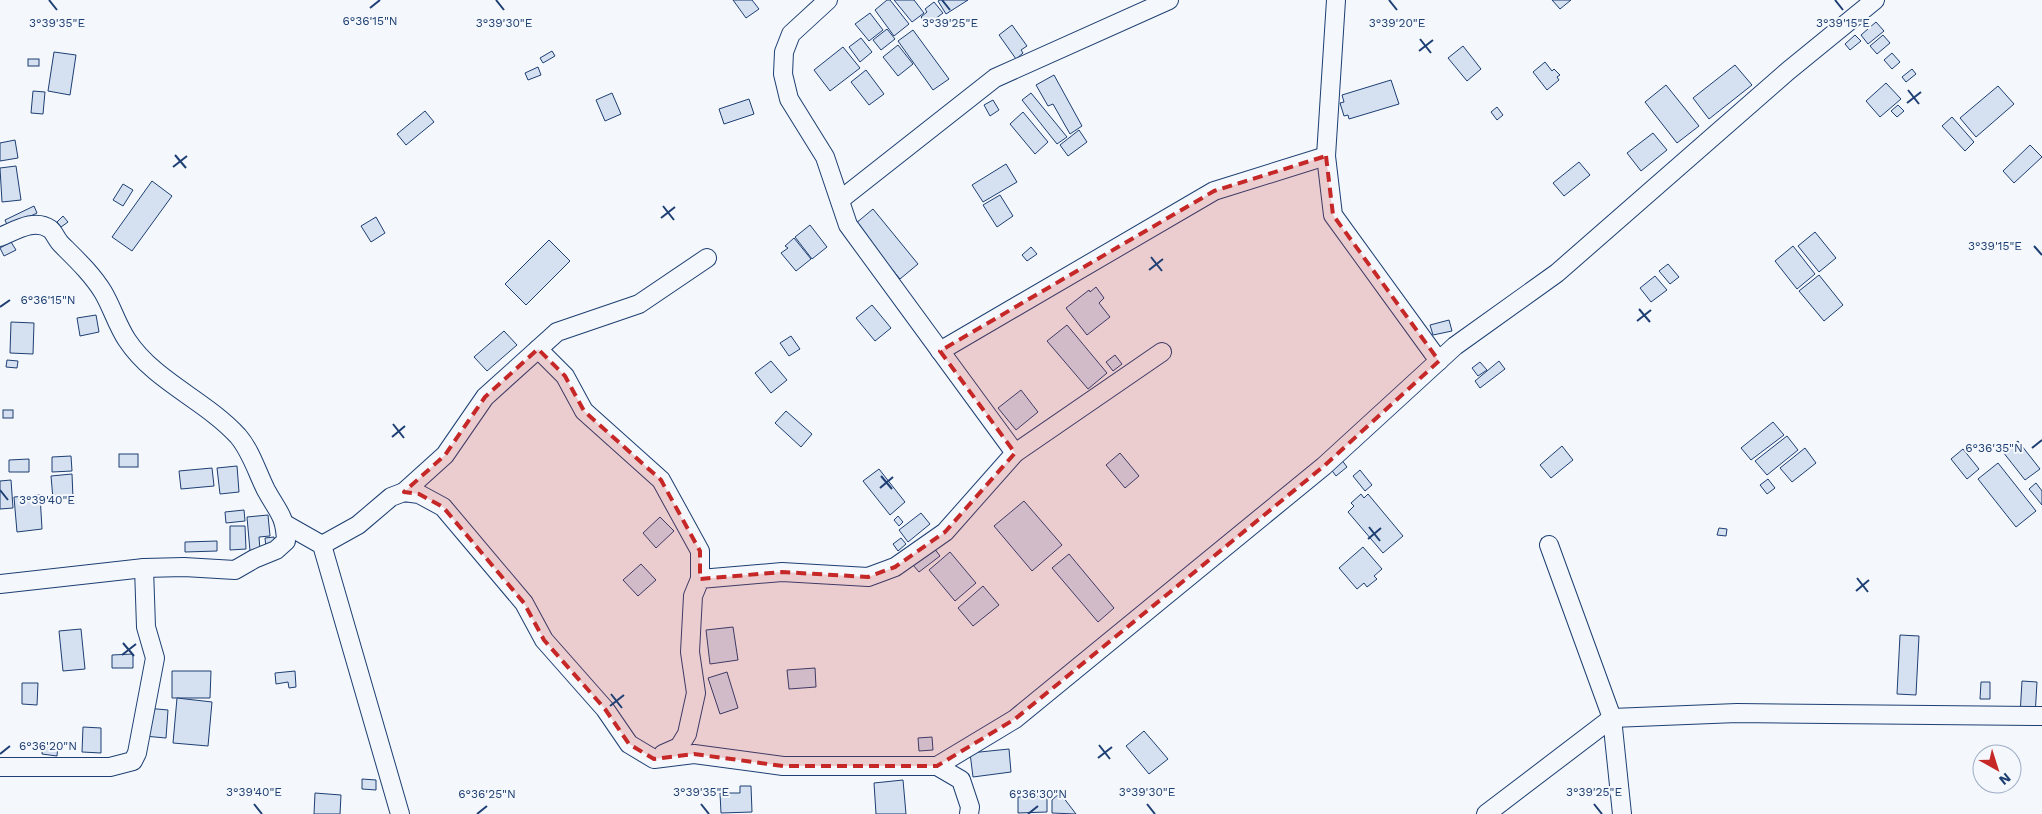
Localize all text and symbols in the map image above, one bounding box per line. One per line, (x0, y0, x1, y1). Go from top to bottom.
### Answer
text: 6°36'15"N (342, 14, 398, 28)
text: 3°39'35"E (29, 16, 85, 30)
text: 3°39'30"E (476, 16, 533, 30)
text: 3°39'25"E (922, 16, 978, 30)
text: 3°39'20"E (1369, 16, 1426, 30)
text: 3°39'15"E (1816, 16, 1870, 30)
text: 3°39'15"E (1968, 239, 2022, 253)
text: 6°36'15"N (20, 293, 76, 307)
text: 6°36'35"N (1965, 441, 2023, 455)
text: 3°39'40"E (19, 493, 75, 507)
text: 6°36'20"N (19, 739, 77, 753)
north arrow (1972, 744, 2022, 794)
text: N (1996, 770, 2014, 789)
text: 3°39'40"E (226, 785, 282, 799)
text: 3°39'35"E (673, 785, 729, 799)
text: 3°39'30"E (1119, 785, 1176, 799)
text: 3°39'25"E (1566, 785, 1622, 799)
text: 6°36'25"N (458, 787, 516, 801)
text: 6°36'30"N (1009, 787, 1067, 801)

